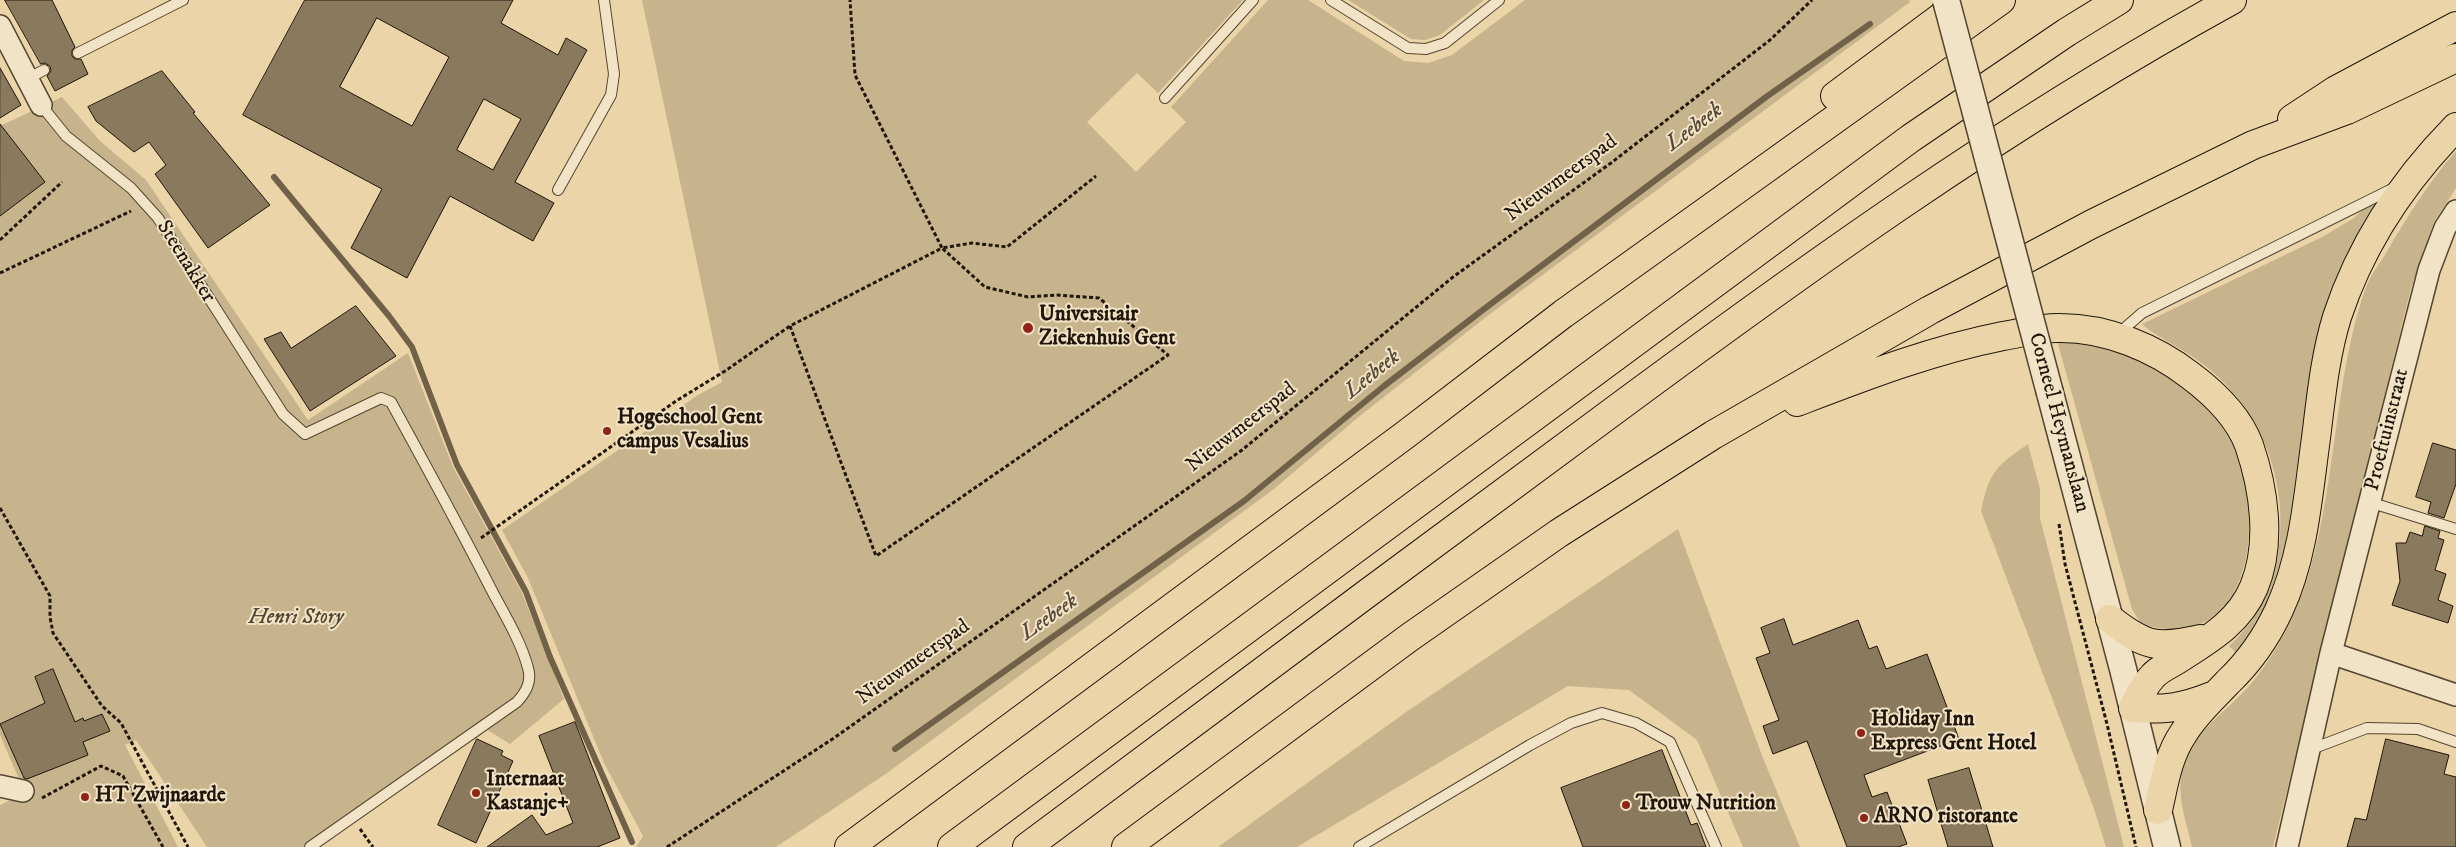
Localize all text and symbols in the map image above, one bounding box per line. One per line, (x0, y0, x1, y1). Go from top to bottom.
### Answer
water label: Leebeek (1661, 98, 1729, 158)
street label: Nieuwmeerspad (1501, 130, 1623, 228)
street label: Steenakker (150, 216, 220, 308)
place label: Universitair Ziekenhuis Gent (1039, 303, 1175, 353)
marker: Universitair Ziekenhuis Gent (1021, 321, 1035, 335)
street label: Corneel Heymanslaan (2022, 330, 2094, 516)
water label: Leebeek (1340, 345, 1406, 405)
street label: Proeftuinstraat (2361, 366, 2415, 494)
street label: Nieuwmeerspad (1182, 377, 1302, 479)
place label: Hogeschool Gent campus Vesalius (617, 406, 763, 456)
marker: Hogeschool Gent campus Vesalius (601, 425, 613, 437)
water label: Leebeek (1016, 589, 1084, 647)
park label: Henri Story (248, 606, 344, 632)
street label: Nieuwmeerspad (853, 615, 975, 711)
place label: Holiday Inn Express Gent Hotel (1871, 708, 2036, 758)
marker: Holiday Inn Express Gent Hotel (1855, 727, 1867, 739)
place label: Internaat Kastanje+ (486, 768, 569, 818)
place label: HT Zwijnaarde (95, 784, 226, 810)
marker: Internaat Kastanje+ (470, 787, 482, 799)
marker: HT Zwijnaarde (79, 791, 91, 803)
place label: Trouw Nutrition (1636, 792, 1776, 818)
marker: Trouw Nutrition (1620, 799, 1632, 811)
place label: ARNO ristorante (1874, 805, 2018, 831)
marker: ARNO ristorante (1858, 812, 1870, 824)

